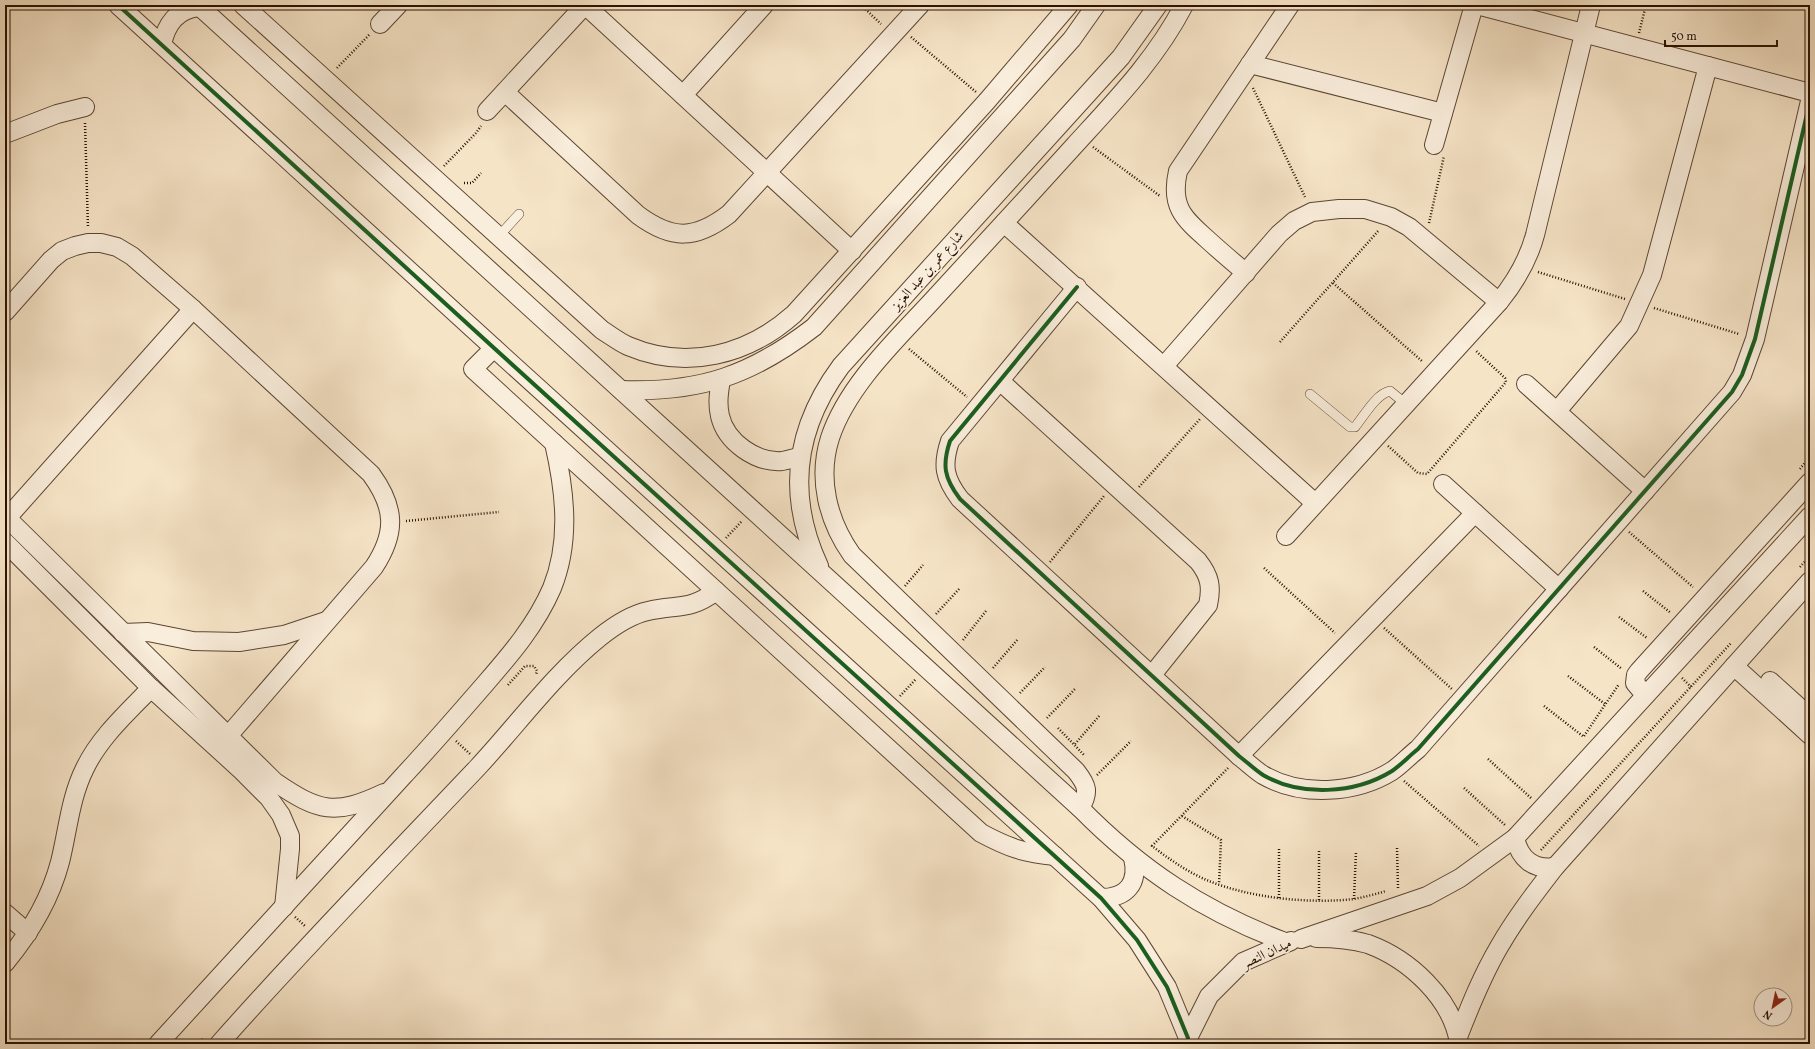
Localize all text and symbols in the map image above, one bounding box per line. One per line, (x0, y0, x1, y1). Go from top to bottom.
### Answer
scale bar (1665, 22, 1777, 48)
text: 50 m (1671, 29, 1697, 45)
street label: شارع عمر بن عبد العزيز (886, 227, 969, 317)
street label: ميدان النصر (1237, 934, 1295, 975)
north arrow (1753, 987, 1793, 1027)
text: N (1761, 1006, 1776, 1023)

